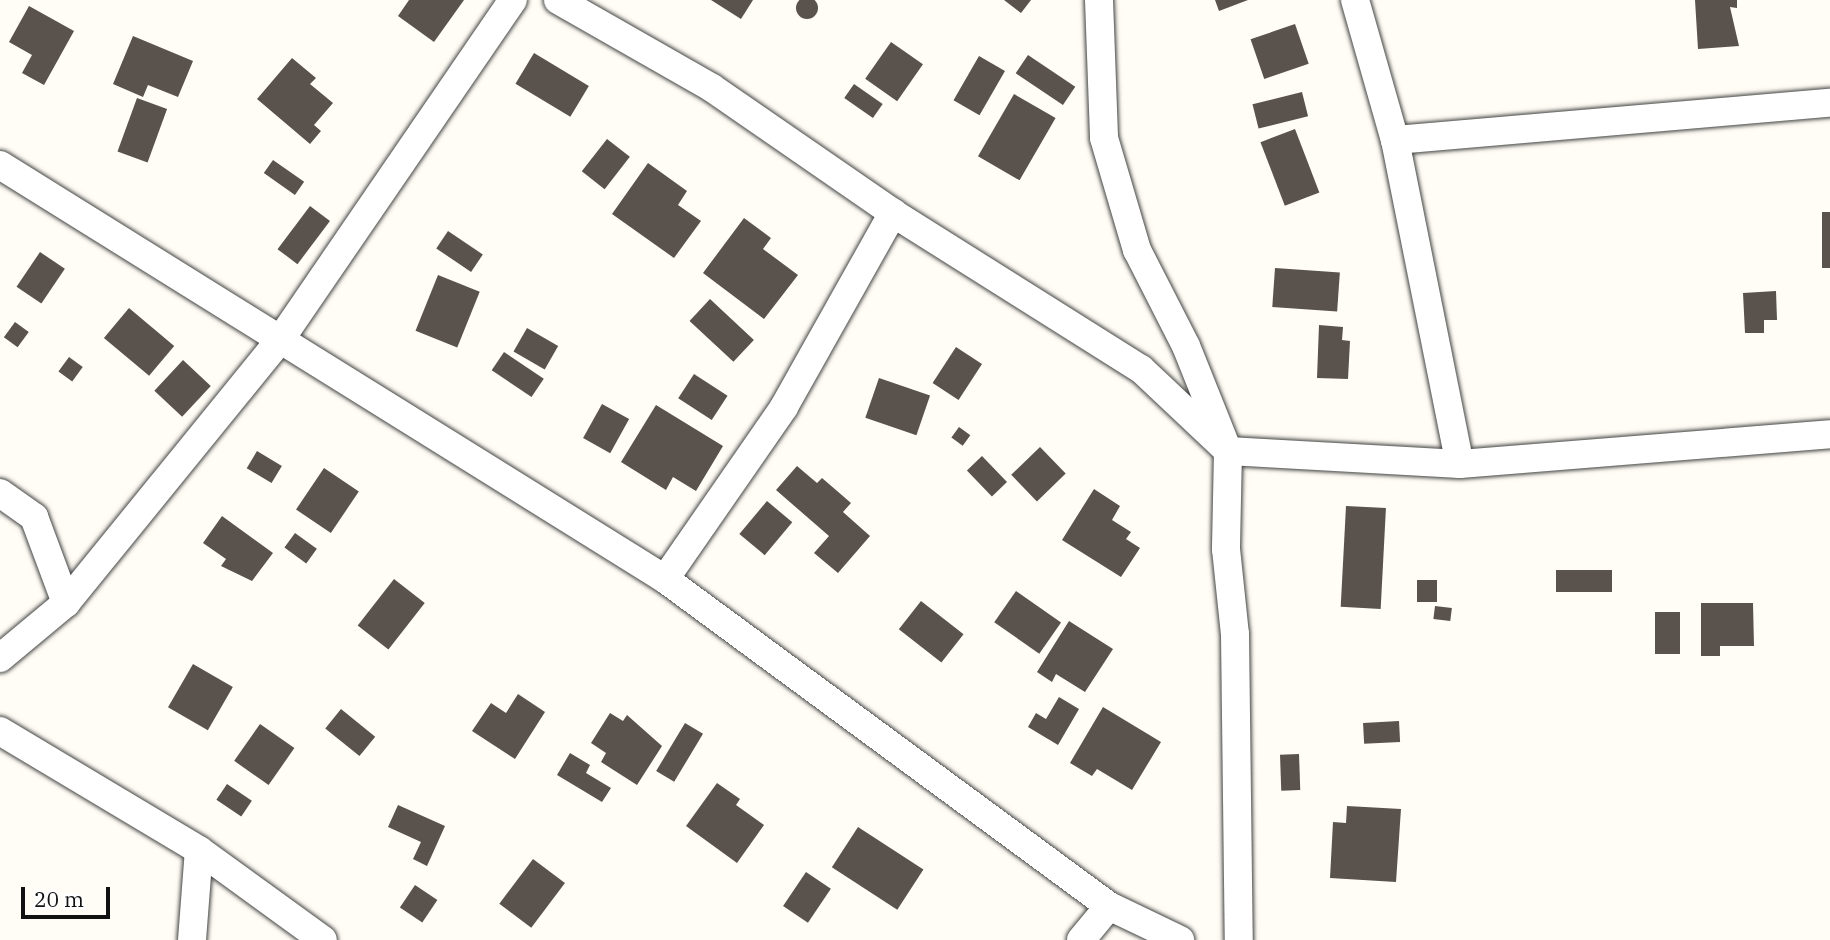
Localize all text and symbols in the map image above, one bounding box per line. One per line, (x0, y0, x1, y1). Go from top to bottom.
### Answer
scale bar (24, 874, 114, 918)
text: 20 m (34, 885, 84, 913)

